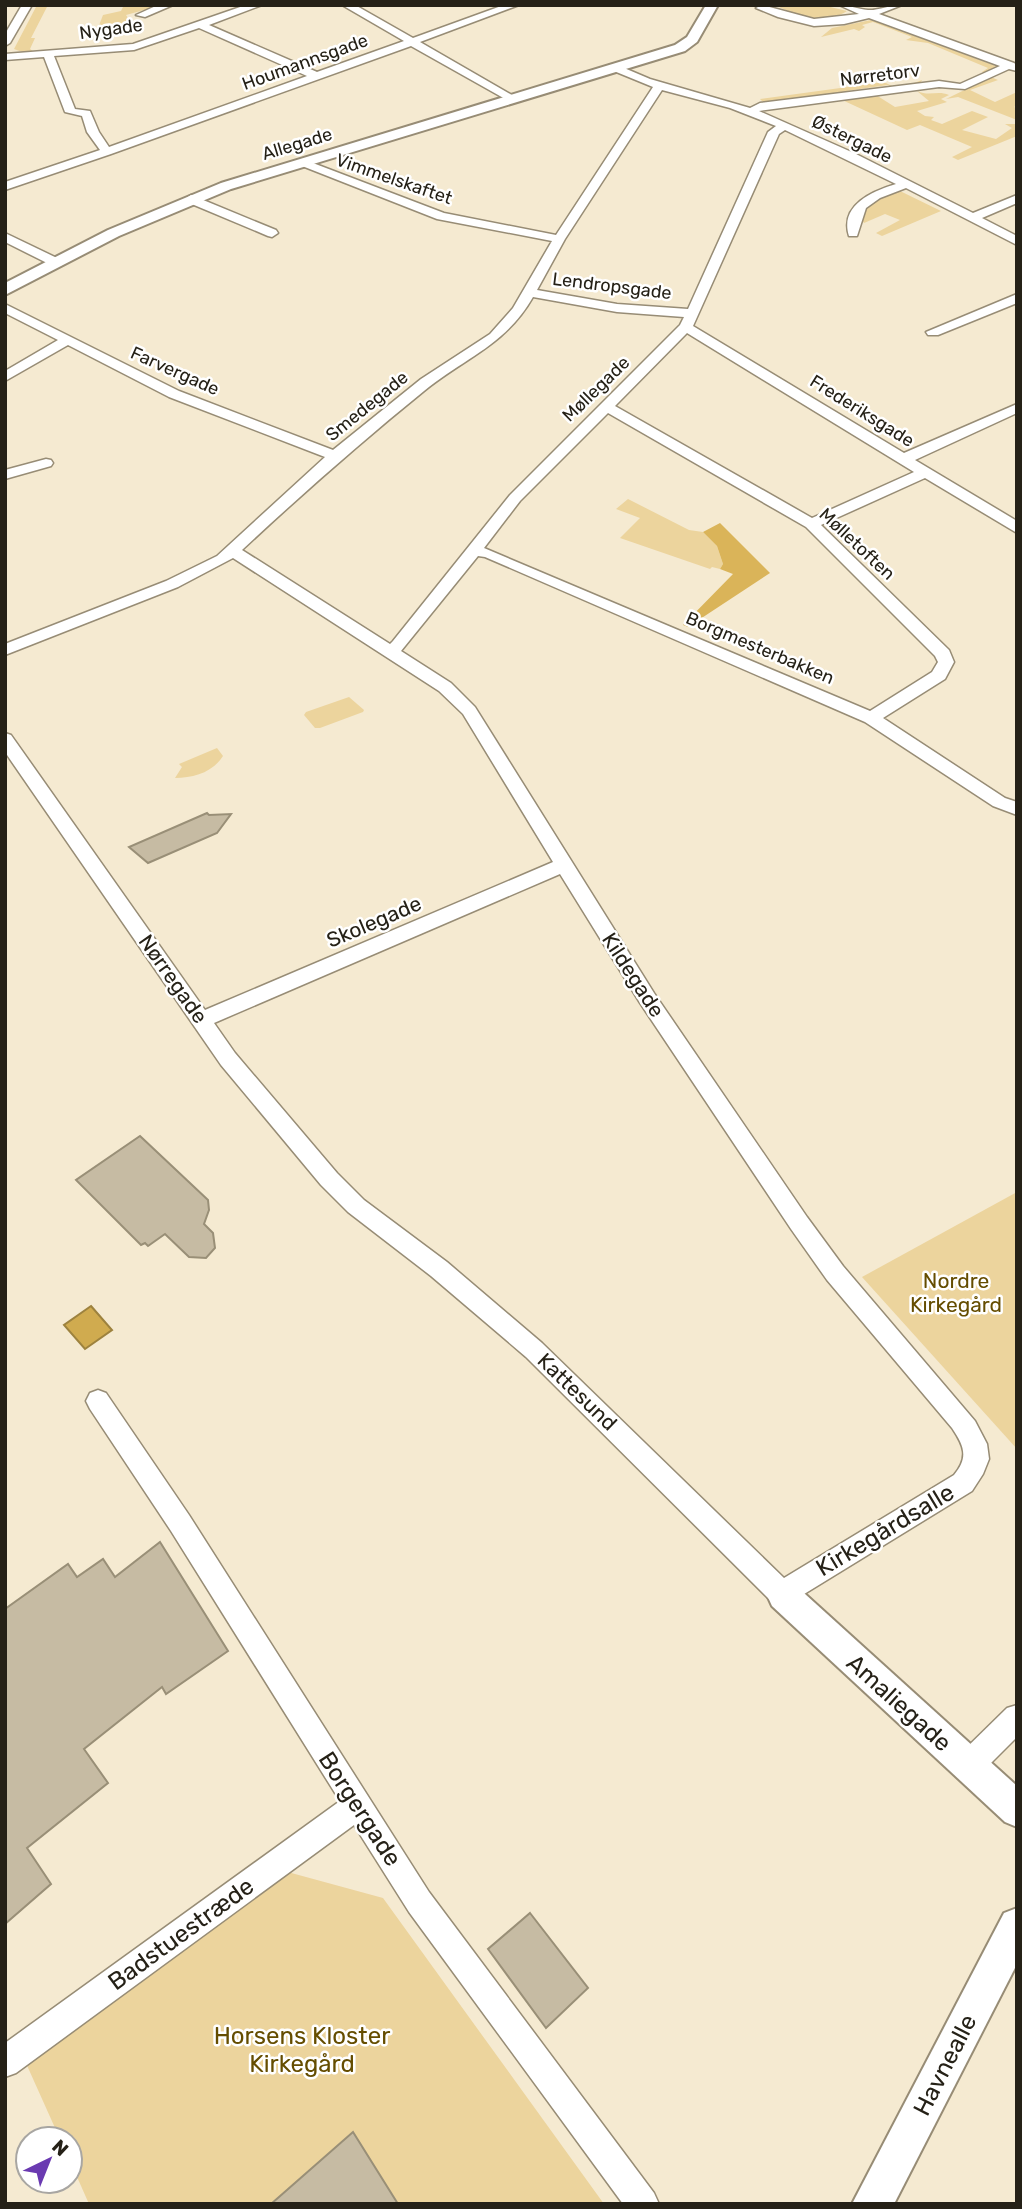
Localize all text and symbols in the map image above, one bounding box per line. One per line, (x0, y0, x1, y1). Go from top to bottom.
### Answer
street label: Nygade (78, 14, 144, 44)
street label: Houmannsgade (239, 29, 371, 95)
street label: Nørretorv (839, 59, 921, 91)
street label: Østergade (808, 110, 896, 168)
street label: Allegade (259, 123, 335, 165)
street label: Vimmelskaftet (333, 149, 455, 209)
street label: Lendropsgade (551, 268, 673, 304)
street label: Farvergade (127, 342, 223, 400)
street label: Møllegade (558, 352, 634, 426)
street label: Smedegade (321, 366, 413, 446)
street label: Frederiksgade (806, 370, 918, 452)
street label: Mølletoften (815, 503, 899, 585)
street label: Borgmesterbakken (683, 607, 837, 689)
street label: Skolegade (323, 890, 425, 953)
street label: Kildegade (597, 928, 670, 1022)
street label: Nørregade (134, 930, 213, 1028)
park label: Nordre Kirkegård (910, 1268, 1002, 1317)
street label: Kattesund (532, 1348, 622, 1436)
street label: Kirkegårdsalle (811, 1478, 959, 1582)
street label: Amaliegade (841, 1649, 957, 1757)
street label: Borgergade (313, 1747, 407, 1871)
street label: Badstuestræde (103, 1872, 259, 1996)
street label: Havnealle (908, 2010, 982, 2120)
park label: Horsens Kloster Kirkegård (214, 2022, 390, 2078)
north arrow (14, 2125, 84, 2195)
text: N (47, 2135, 73, 2161)

